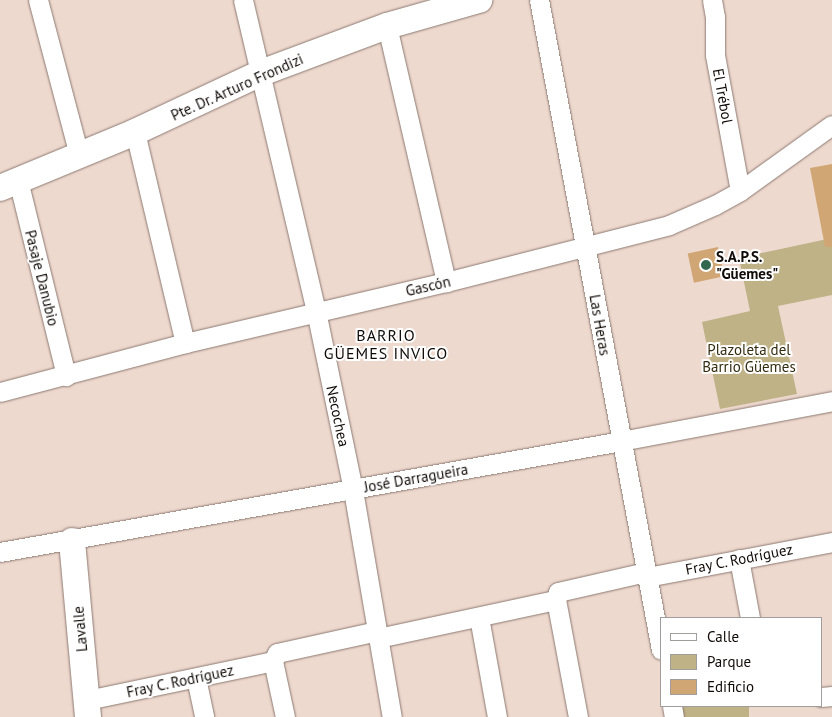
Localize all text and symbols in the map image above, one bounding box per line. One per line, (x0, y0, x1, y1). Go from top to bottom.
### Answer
street label: Pte. Dr. Arturo Frondizi (167, 49, 307, 125)
street label: El Trébol (709, 67, 737, 125)
street label: Pasaje Danubio (21, 228, 63, 328)
place label: S.A.P.S. "Güemes" (716, 247, 778, 282)
marker: S.A.P.S. "Güemes" (700, 259, 712, 271)
street label: Gascón (404, 272, 452, 300)
street label: Las Heras (586, 293, 614, 357)
district label: BARRIO GÜEMES INVICO (322, 325, 450, 363)
park label: Plazoleta del Barrio Güemes (702, 340, 796, 375)
street label: Necochea (323, 384, 353, 448)
street label: José Darragueira (362, 460, 470, 496)
street label: Fray C. Rodríguez (683, 540, 795, 578)
street label: Lavalle (69, 605, 91, 653)
legend (660, 617, 822, 707)
text: Calle (707, 627, 739, 646)
text: Parque (707, 652, 751, 671)
street label: Fray C. Rodríguez (124, 661, 236, 701)
text: Edificio (707, 677, 754, 696)

